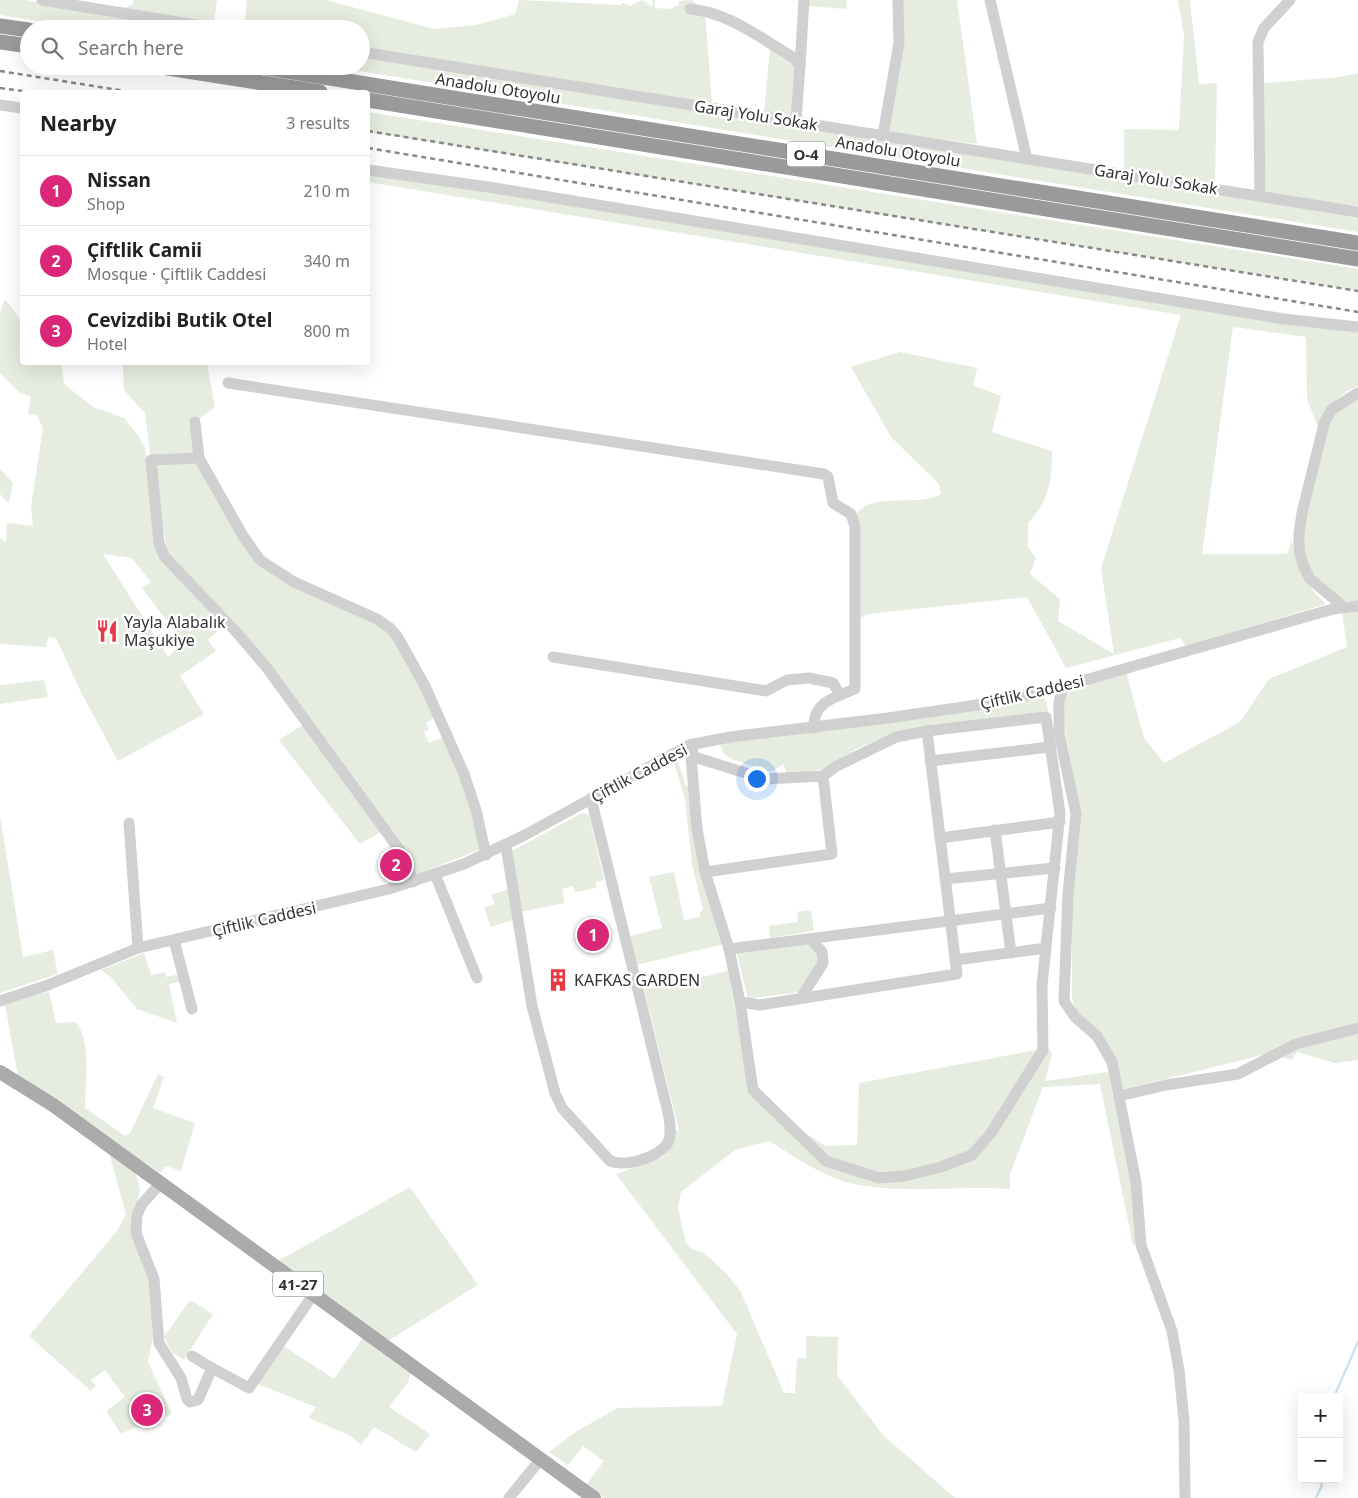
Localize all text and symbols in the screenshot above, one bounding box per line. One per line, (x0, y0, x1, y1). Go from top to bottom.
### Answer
search box (20, 20, 370, 75)
icon: search (38, 34, 66, 62)
text: Search here (78, 35, 184, 61)
street label: Anadolu Otoyolu (434, 67, 562, 109)
street label: Garaj Yolu Sokak (693, 94, 820, 136)
text: Nearby (40, 109, 116, 137)
text: 3 results (286, 112, 350, 134)
street label: Anadolu Otoyolu (834, 130, 962, 172)
road number: O-4 (787, 142, 825, 166)
street label: Garaj Yolu Sokak (1093, 158, 1220, 200)
text: Nissan (87, 167, 151, 193)
text: 1 (51, 180, 61, 202)
text: 210 m (303, 180, 350, 202)
text: Shop (87, 193, 125, 215)
text: Çiftlik Camii (87, 237, 202, 263)
text: 2 (51, 250, 61, 272)
text: 340 m (303, 250, 350, 272)
text: Mosque · Çiftlik Caddesi (87, 263, 266, 285)
text: Cevizdibi Butik Otel (87, 307, 272, 333)
text: 3 (51, 320, 61, 342)
text: 800 m (303, 320, 350, 342)
text: Hotel (87, 333, 127, 355)
place label: Yayla Alabalık Maşukiye (124, 611, 226, 651)
restaurant icon: Yayla Alabalık Maşukiye (94, 618, 120, 644)
street label: Çiftlik Caddesi (978, 669, 1086, 715)
street label: Çiftlik Caddesi (587, 738, 691, 808)
your location (744, 766, 770, 792)
pin: 2 (380, 846, 412, 884)
street label: Çiftlik Caddesi (210, 896, 318, 942)
pin: 1 (577, 916, 609, 954)
building icon: KAFKAS GARDEN (545, 967, 571, 993)
place label: KAFKAS GARDEN (574, 969, 700, 991)
road number: 41-27 (273, 1272, 323, 1296)
pin: 3 (131, 1391, 163, 1429)
map controls (1298, 1393, 1343, 1483)
button: + (1298, 1393, 1343, 1438)
button: − (1298, 1438, 1343, 1483)

